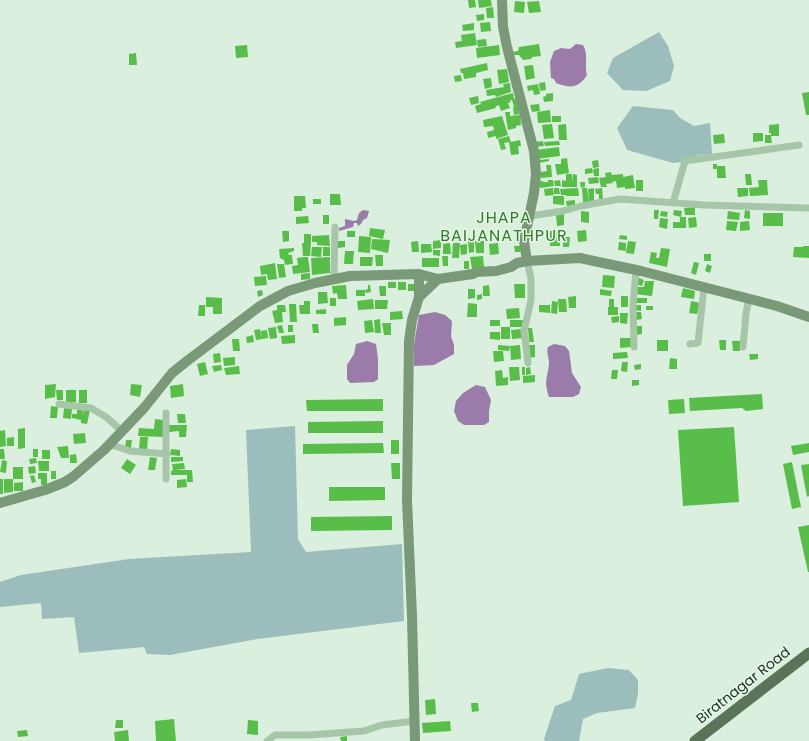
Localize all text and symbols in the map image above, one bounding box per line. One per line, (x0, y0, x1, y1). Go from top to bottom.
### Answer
district label: JHAPA BAIJANATHPUR (440, 206, 568, 247)
street label: Biratnagar Road (692, 642, 794, 728)

